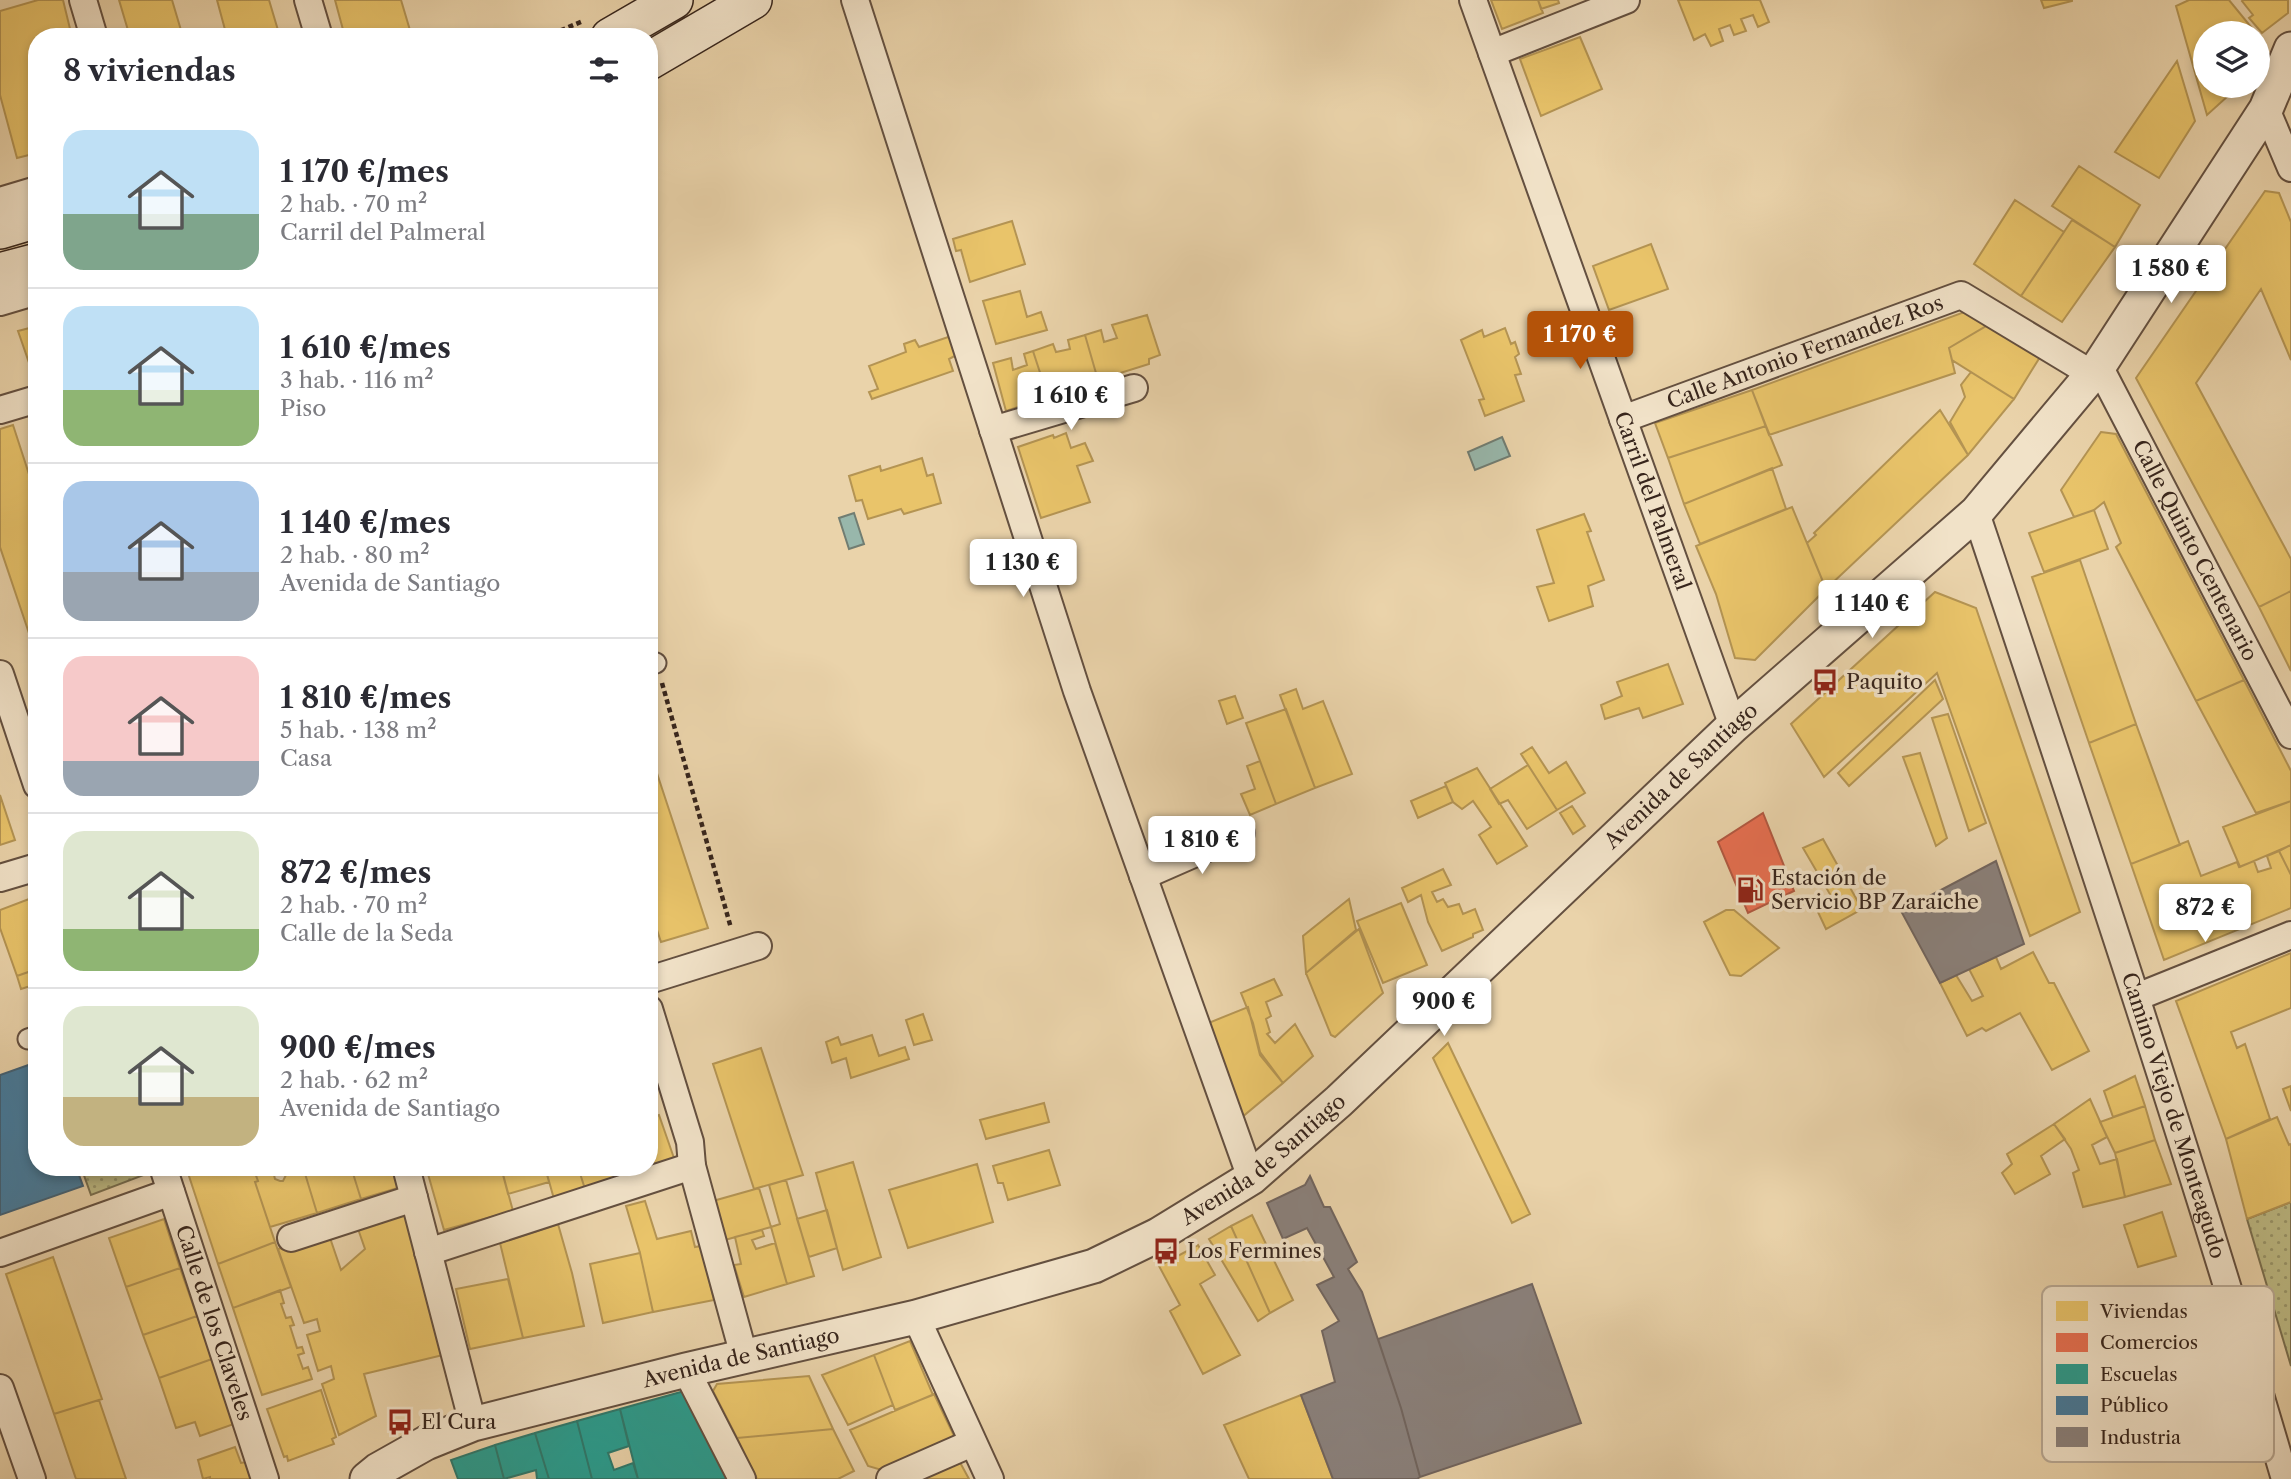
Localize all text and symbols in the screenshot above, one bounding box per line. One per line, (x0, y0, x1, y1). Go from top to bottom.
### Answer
map controls (2193, 21, 2270, 98)
button: layers (2193, 21, 2270, 98)
icon: filters (585, 51, 623, 89)
text: 8 viviendas (63, 52, 236, 89)
text: 1 170 €/mes (280, 153, 449, 190)
icon: home (119, 158, 203, 242)
text: 2 hab. · 70 m² (280, 190, 427, 218)
text: Carril del Palmeral (280, 218, 486, 246)
pin: 1 580 € (2106, 246, 2236, 305)
text: 1 580 € (2132, 254, 2210, 282)
street label: Calle Antonio Fernandez Ros (1663, 290, 1947, 414)
pin: 1 170 € (1515, 312, 1645, 371)
text: 1 170 € (1543, 320, 1617, 348)
text: 1 610 €/mes (280, 329, 451, 366)
icon: home (119, 334, 203, 418)
text: 3 hab. · 116 m² (280, 366, 434, 394)
pin: 1 610 € (1006, 372, 1136, 432)
text: 1 610 € (1033, 381, 1109, 409)
text: Piso (280, 394, 326, 422)
street label: Carril del Palmeral (1609, 408, 1696, 593)
street label: Calle Quinto Centenario (2128, 436, 2263, 665)
text: 1 140 €/mes (280, 504, 451, 541)
icon: home (119, 509, 203, 593)
pin: 1 130 € (958, 540, 1088, 599)
text: 2 hab. · 80 m² (280, 541, 430, 569)
text: 1 130 € (986, 548, 1060, 576)
text: Avenida de Santiago (280, 569, 500, 597)
pin: 1 140 € (1807, 580, 1937, 640)
text: 1 140 € (1834, 589, 1910, 617)
bus stop icon: Paquito (1810, 667, 1840, 697)
place label: Paquito (1846, 669, 1923, 694)
text: 1 810 €/mes (280, 679, 451, 716)
icon: home (119, 684, 203, 768)
street label: Avenida de Santiago (1598, 697, 1762, 854)
text: 5 hab. · 138 m² (280, 716, 437, 744)
text: Casa (280, 744, 332, 772)
pin: 1 810 € (1137, 816, 1267, 876)
text: 1 810 € (1164, 825, 1240, 853)
text: 872 €/mes (280, 854, 431, 891)
icon: home (119, 859, 203, 943)
place label: Estación de Servicio BP Zaraiche (1771, 865, 1979, 914)
fuel station icon: Estación de Servicio BP Zaraiche (1735, 875, 1765, 905)
pin: 872 € (2156, 884, 2254, 944)
text: 2 hab. · 70 m² (280, 891, 427, 919)
text: 872 € (2175, 893, 2235, 921)
text: Calle de la Seda (280, 919, 453, 947)
street label: Camino Viejo de Monteagudo (2117, 969, 2231, 1261)
pin: 900 € (1395, 978, 1493, 1038)
text: 900 € (1412, 987, 1476, 1015)
text: 900 €/mes (280, 1029, 436, 1066)
icon: home (119, 1034, 203, 1118)
text: 2 hab. · 62 m² (280, 1066, 428, 1094)
street label: Avenida de Santiago (1175, 1088, 1350, 1230)
text: Avenida de Santiago (280, 1094, 500, 1122)
street label: Calle de los Claveles (171, 1222, 258, 1424)
bus stop icon: Los Fermines (1151, 1236, 1181, 1266)
place label: Los Fermines (1187, 1238, 1322, 1263)
legend (2042, 1286, 2274, 1462)
text: Viviendas (2099, 1300, 2188, 1323)
street label: Avenida de Santiago (639, 1322, 842, 1393)
text: Comercios (2100, 1331, 2198, 1354)
text: Escuelas (2100, 1363, 2178, 1386)
text: Público (2100, 1394, 2168, 1417)
bus stop icon: El Cura (385, 1407, 415, 1437)
place label: El Cura (421, 1409, 497, 1434)
text: Industria (2100, 1426, 2181, 1449)

